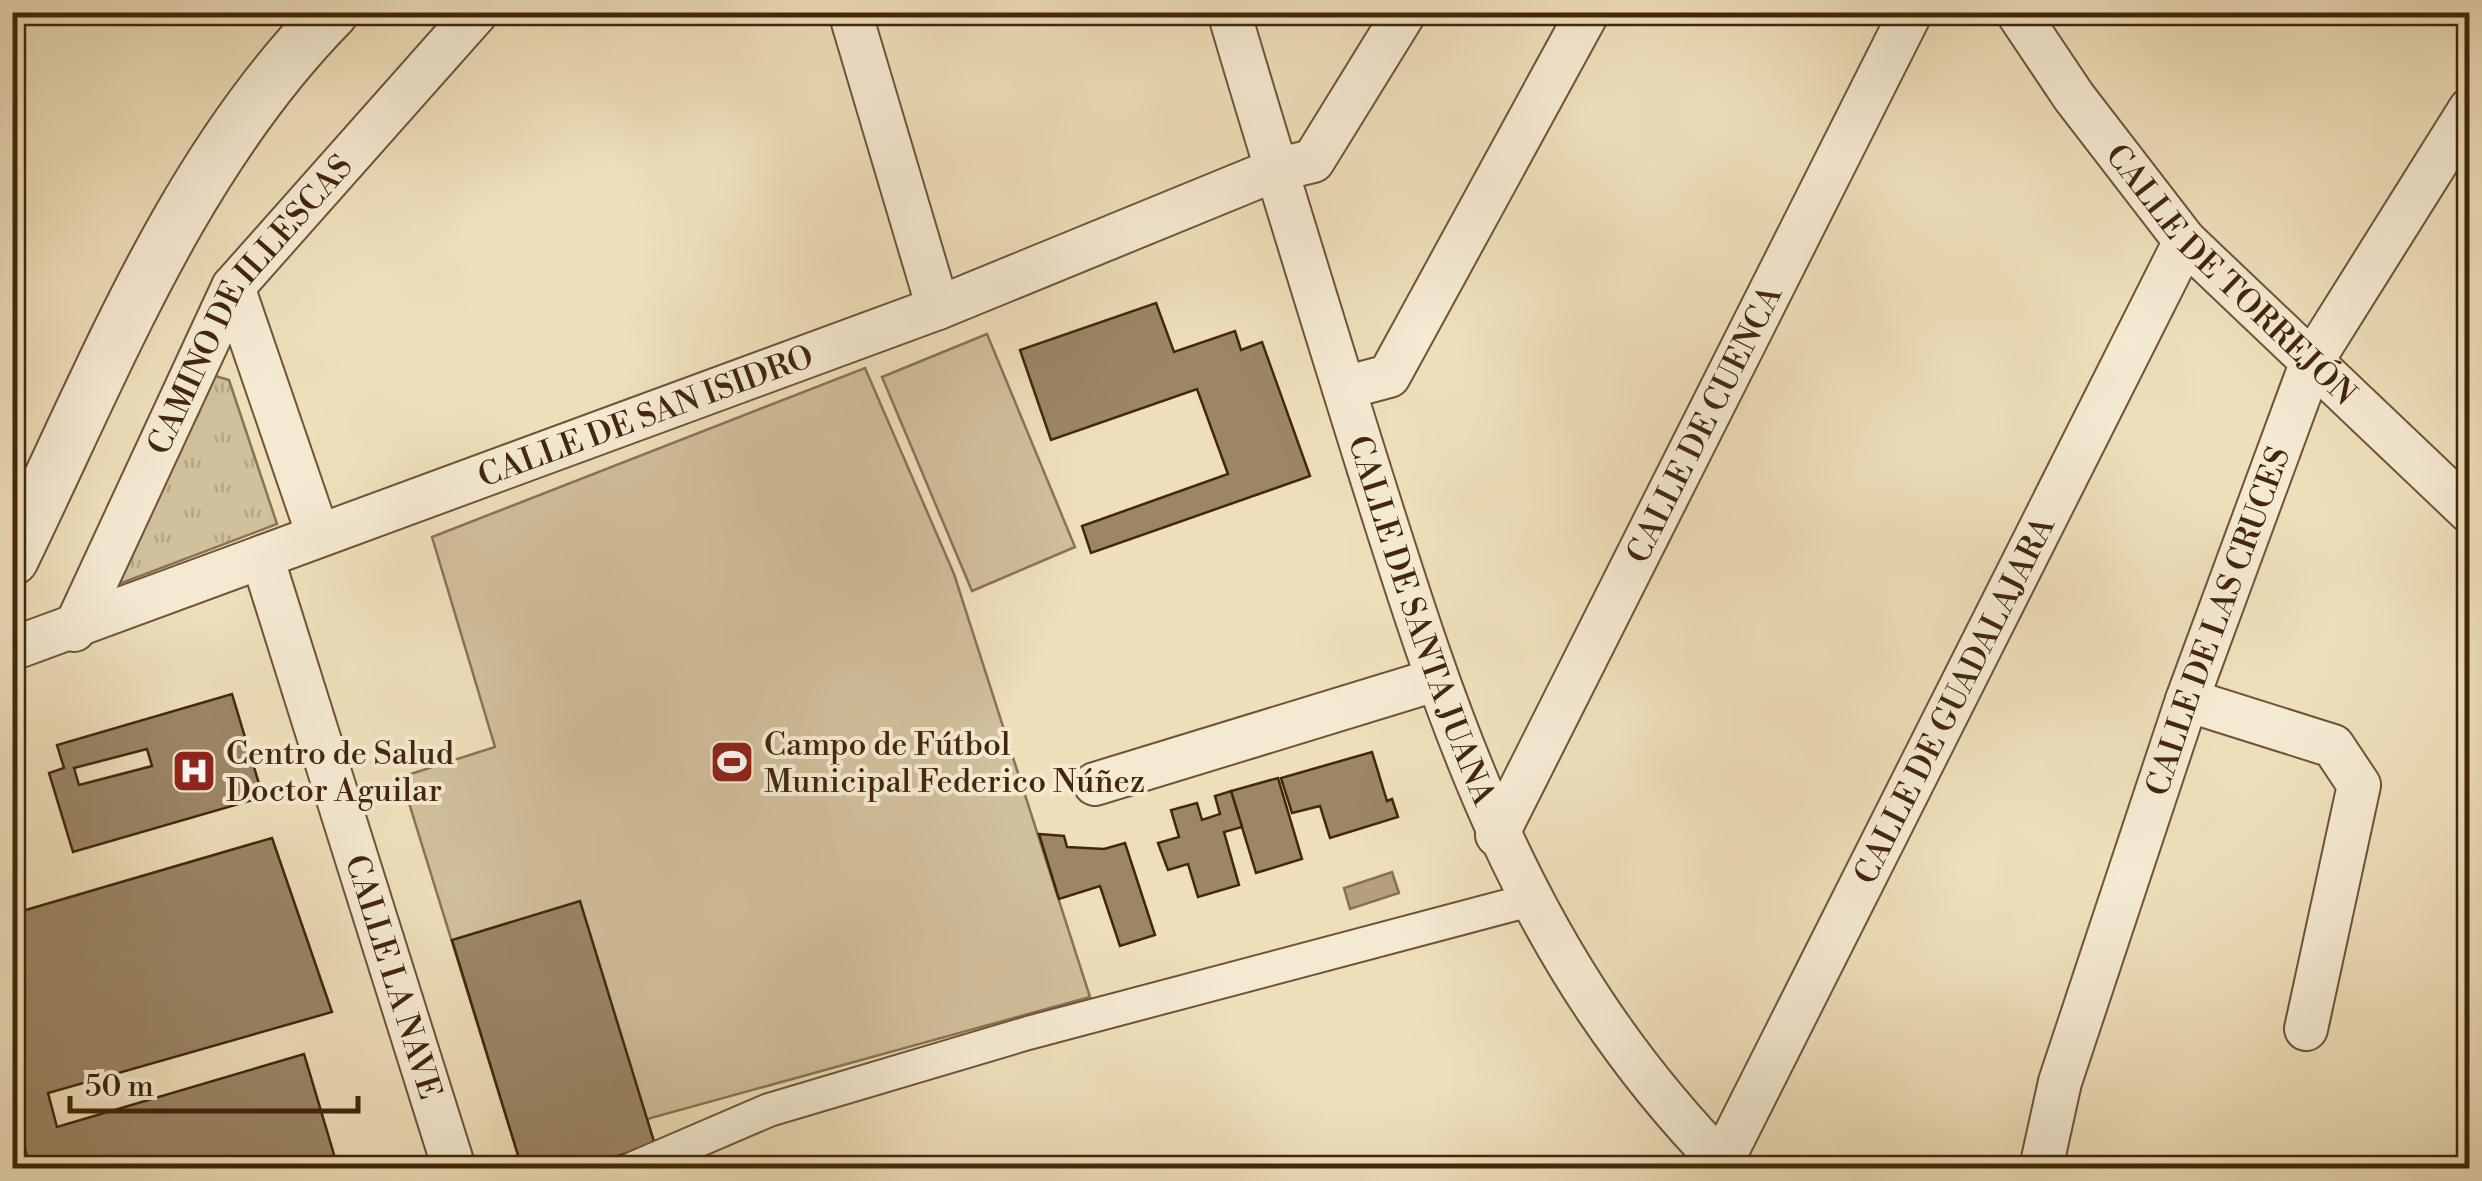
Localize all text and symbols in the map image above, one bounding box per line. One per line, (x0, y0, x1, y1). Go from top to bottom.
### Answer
street label: CALLE DE TORREJÓN (2097, 136, 2364, 414)
street label: CAMINO DE ILLESCAS (139, 147, 362, 461)
street label: CALLE DE CUENCA (1618, 278, 1792, 570)
street label: CALLE DE SAN ISIDRO (473, 337, 819, 497)
street label: CALLE DE SANTA JUANA (1339, 431, 1504, 812)
street label: CALLE DE LAS CRUCES (2138, 442, 2300, 801)
street label: CALLE DE GUADALAJARA (1846, 510, 2064, 891)
place label: Campo de Fútbol Municipal Federico Núñez (764, 725, 1145, 802)
place label: Centro de Salud Doctor Aguilar (226, 734, 454, 811)
sports icon: Campo de Fútbol Municipal Federico Núñez (709, 739, 755, 785)
hospital icon: Centro de Salud Doctor Aguilar (171, 748, 217, 794)
street label: CALLE LA NAVE (336, 850, 450, 1104)
scale bar (70, 1051, 358, 1113)
text: 50 m (85, 1068, 154, 1106)

